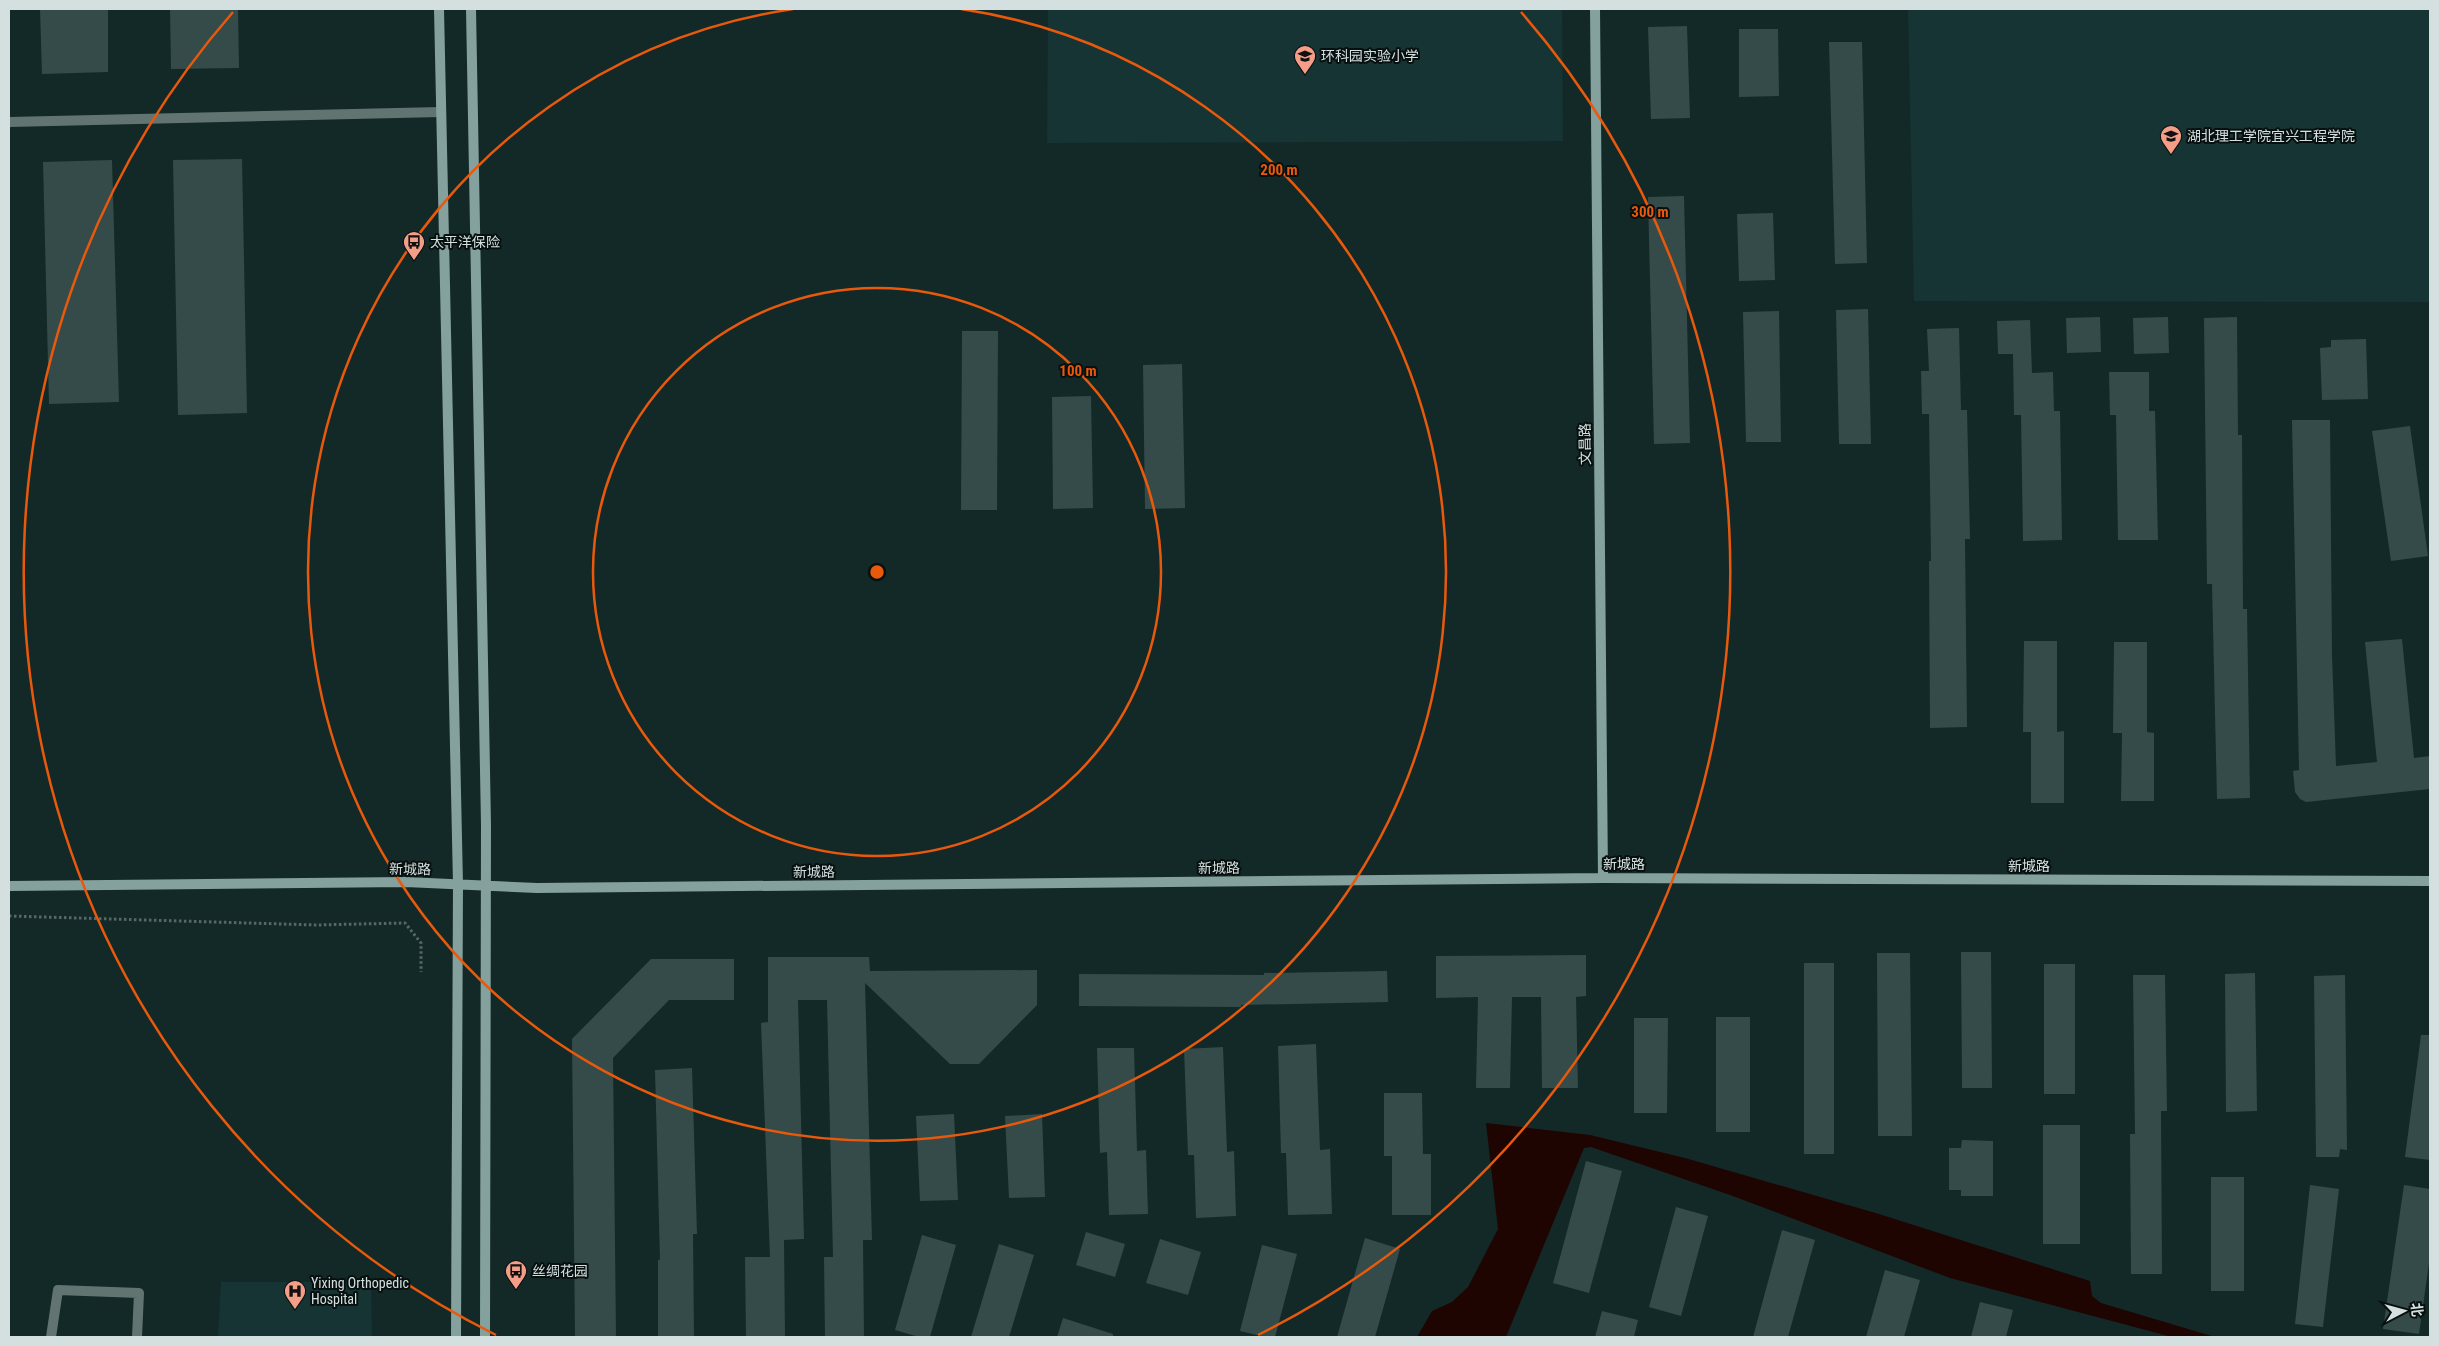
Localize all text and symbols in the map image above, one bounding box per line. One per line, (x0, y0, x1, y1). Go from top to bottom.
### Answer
school or university icon: 环科园实验小学 (1293, 44, 1317, 75)
place label: 环科园实验小学 (1321, 48, 1419, 64)
school or university icon: 湖北理工学院宜兴工程学院 (2159, 124, 2183, 155)
place label: 湖北理工学院宜兴工程学院 (2187, 128, 2355, 144)
text: 200 m (1260, 161, 1298, 179)
text: 300 m (1631, 203, 1669, 221)
bus stop icon: 太平洋保险 (402, 230, 426, 261)
place label: 太平洋保险 (430, 234, 500, 250)
text: 100 m (1059, 362, 1097, 380)
street label: 文昌路 (1577, 423, 1593, 465)
centre of rings (868, 563, 886, 581)
street label: 新城路 (1603, 856, 1645, 872)
street label: 新城路 (2008, 858, 2050, 874)
street label: 新城路 (1198, 860, 1240, 876)
street label: 新城路 (389, 861, 431, 877)
street label: 新城路 (793, 864, 835, 880)
bus stop icon: 丝绸花园 (504, 1259, 528, 1290)
place label: 丝绸花园 (532, 1263, 588, 1279)
place label: Yixing Orthopedic Hospital (311, 1275, 409, 1307)
hospital icon: Yixing Orthopedic Hospital (283, 1279, 307, 1310)
north arrow (2379, 1286, 2429, 1336)
text: 北 (2408, 1302, 2426, 1317)

